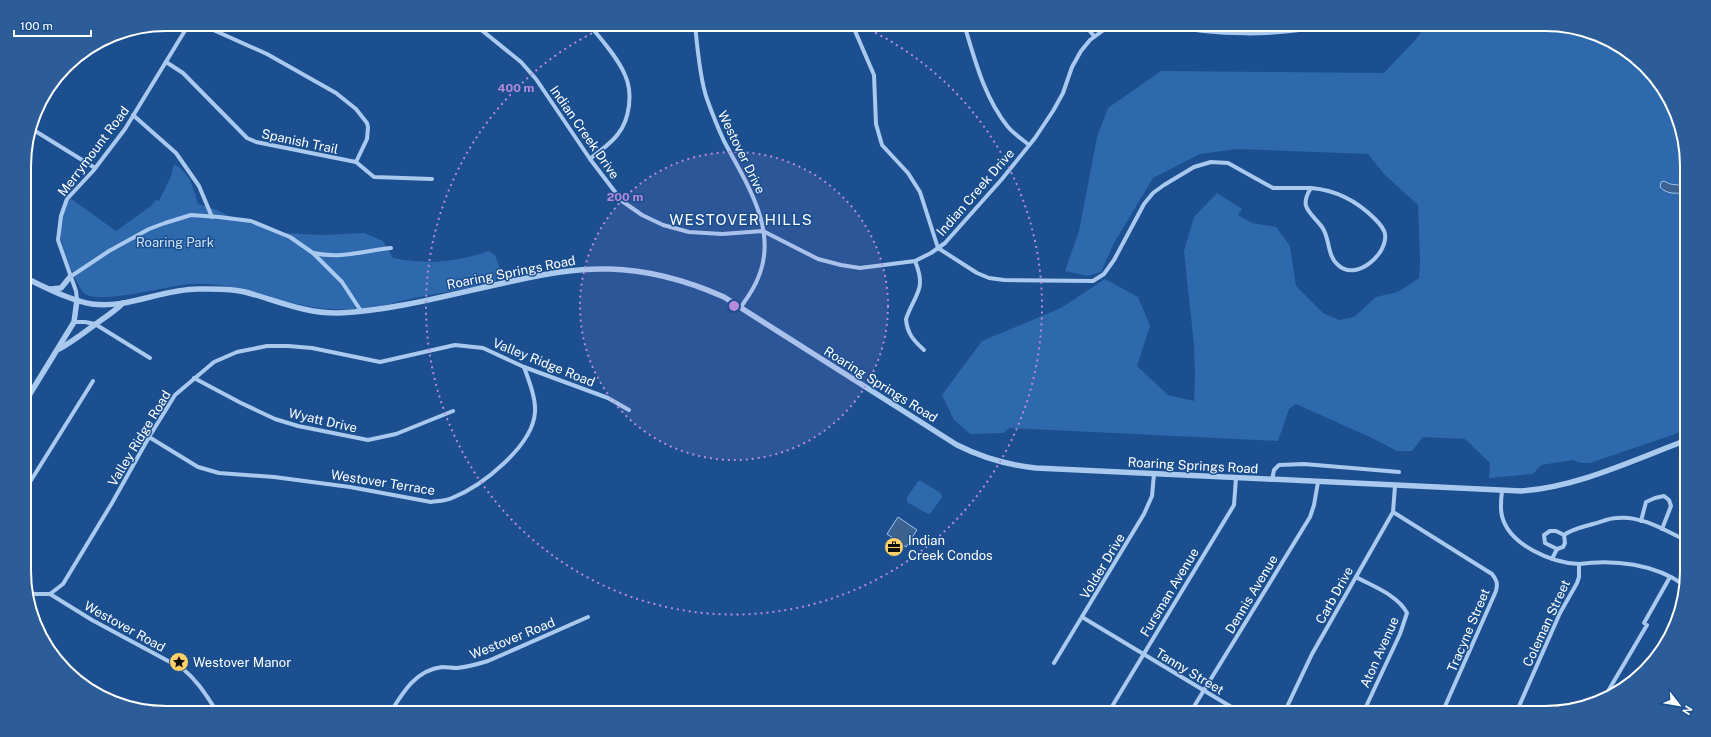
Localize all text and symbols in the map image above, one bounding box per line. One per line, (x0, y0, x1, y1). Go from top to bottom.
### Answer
scale bar (14, 12, 91, 38)
text: 100 m (20, 19, 53, 33)
text: 400 m (498, 81, 535, 95)
street label: Indian Creek Drive (547, 83, 622, 182)
street label: Merrymount Road (55, 103, 132, 199)
street label: Westover Drive (715, 108, 768, 196)
street label: Spanish Trail (260, 126, 340, 157)
street label: Indian Creek Drive (934, 146, 1017, 239)
text: 200 m (607, 190, 643, 204)
district label: WESTOVER HILLS (669, 211, 813, 228)
park label: Roaring Park (136, 235, 214, 250)
street label: Roaring Springs Road (445, 253, 577, 292)
centre of rings (727, 299, 741, 313)
street label: Valley Ridge Road (491, 335, 597, 390)
street label: Roaring Springs Road (821, 343, 940, 425)
street label: Valley Ridge Road (105, 388, 174, 489)
street label: Wyatt Drive (287, 405, 359, 436)
street label: Roaring Springs Road (1127, 455, 1259, 476)
street label: Westover Terrace (330, 467, 436, 498)
street label: Volder Drive (1077, 531, 1128, 602)
place label: Indian Creek Condos (908, 533, 993, 563)
office icon: Indian Creek Condos (883, 536, 905, 558)
street label: Fursman Avenue (1137, 545, 1202, 639)
street label: Dennis Avenue (1222, 552, 1281, 636)
street label: Carb Drive (1313, 564, 1356, 626)
street label: Coleman Street (1520, 577, 1573, 669)
street label: Tracyne Street (1444, 586, 1493, 674)
street label: Westover Road (82, 598, 168, 655)
street label: Aton Avenue (1357, 614, 1402, 690)
street label: Westover Road (467, 615, 557, 662)
street label: Tanny Street (1153, 645, 1227, 698)
place icon: Westover Manor (168, 651, 190, 673)
place label: Westover Manor (193, 655, 291, 670)
north arrow (1659, 685, 1699, 725)
text: N (1680, 703, 1695, 717)

